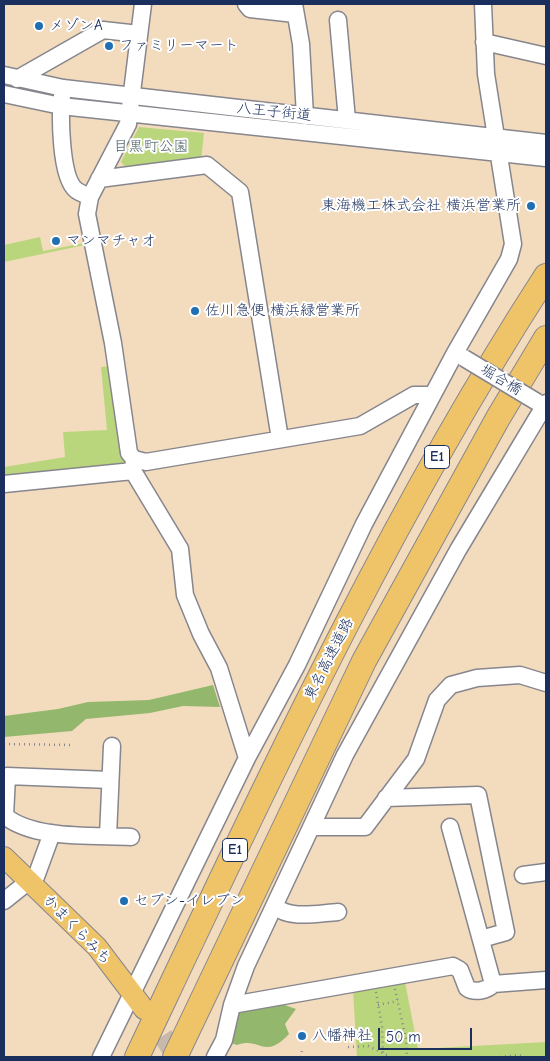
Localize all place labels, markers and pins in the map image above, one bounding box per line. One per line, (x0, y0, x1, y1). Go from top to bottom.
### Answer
place label: メゾンA (49, 17, 103, 35)
marker: メゾンA (33, 20, 45, 32)
place label: ファミリーマート (119, 37, 239, 55)
marker: ファミリーマート (103, 40, 115, 52)
place label: 東海機工株式会社 横浜営業所 (321, 197, 521, 215)
marker: 東海機工株式会社 横浜営業所 (525, 200, 537, 212)
place label: マンマチャオ (66, 232, 156, 250)
marker: マンマチャオ (50, 235, 62, 247)
place label: 佐川急便 横浜緑営業所 (205, 302, 360, 320)
marker: 佐川急便 横浜緑営業所 (189, 305, 201, 317)
place label: セブン-イレブン (134, 892, 245, 910)
marker: セブン-イレブン (118, 895, 130, 907)
place label: 八幡神社 (312, 1027, 372, 1045)
marker: 八幡神社 (296, 1030, 308, 1042)

